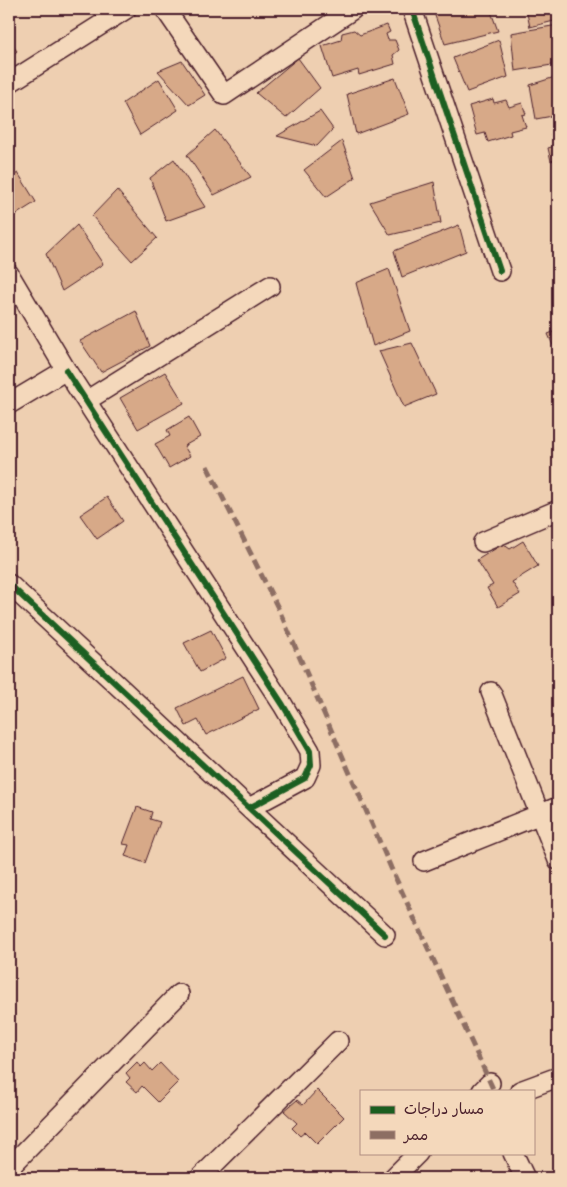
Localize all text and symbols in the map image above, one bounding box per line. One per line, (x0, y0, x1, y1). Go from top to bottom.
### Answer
legend (360, 1090, 534, 1154)
text: مسار دراجات (404, 1098, 484, 1118)
text: ممر (402, 1124, 428, 1144)

